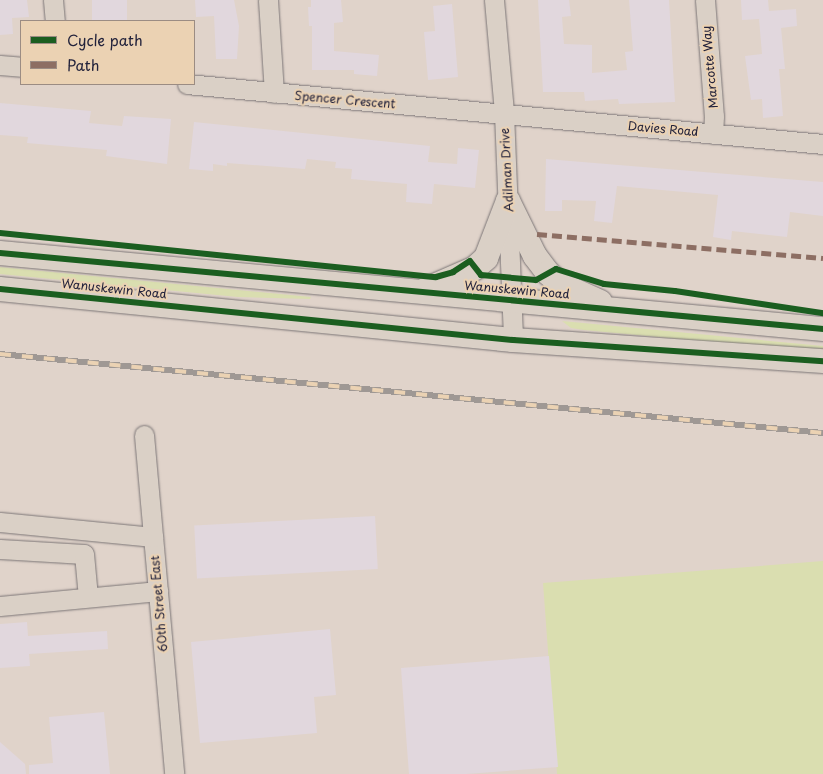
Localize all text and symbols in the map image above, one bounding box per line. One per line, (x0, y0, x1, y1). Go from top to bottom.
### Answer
legend (20, 20, 195, 85)
street label: Marcotte Way (699, 25, 721, 109)
text: Cycle path (67, 28, 143, 51)
text: Path (67, 53, 99, 76)
street label: Spencer Crescent (294, 88, 396, 112)
street label: Davies Road (627, 119, 699, 139)
street label: Adilman Drive (498, 128, 516, 212)
street label: Wanuskewin Road (61, 276, 167, 302)
street label: Wanuskewin Road (464, 278, 570, 302)
street label: 60th Street East (148, 555, 170, 653)

